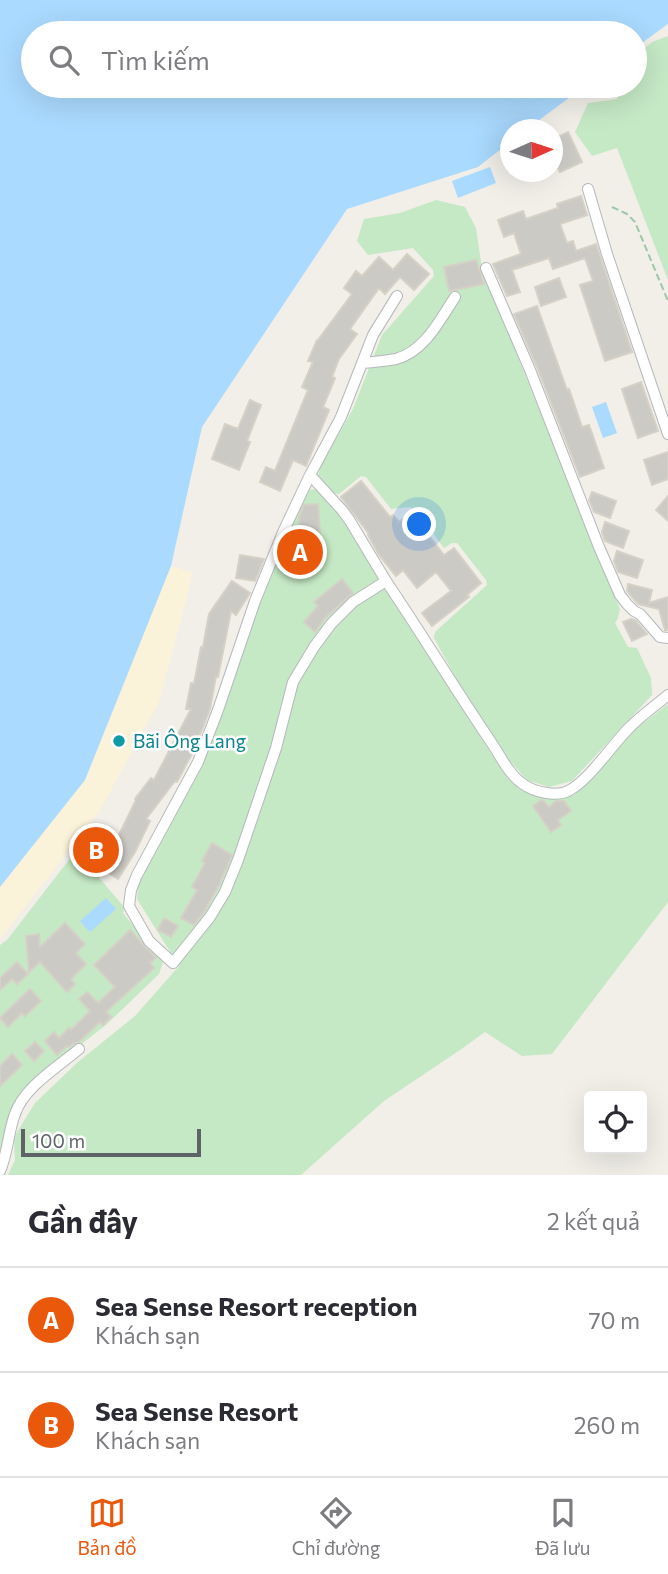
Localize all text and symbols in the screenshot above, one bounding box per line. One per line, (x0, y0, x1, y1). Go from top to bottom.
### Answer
search box (21, 21, 647, 98)
icon: search (45, 41, 83, 79)
text: Tìm kiếm (101, 44, 210, 75)
north arrow (500, 119, 563, 182)
your location (402, 507, 436, 541)
pin: A (277, 526, 323, 578)
place label: Bãi Ông Lang (133, 728, 246, 752)
marker: Bãi Ông Lang (111, 733, 127, 749)
pin: B (73, 824, 119, 876)
map controls (584, 1091, 647, 1154)
button: locate (584, 1091, 647, 1154)
scale bar (21, 1126, 201, 1158)
text: 100 m (32, 1129, 85, 1152)
text: Gần đây (28, 1202, 138, 1239)
text: 2 kết quả (547, 1207, 640, 1235)
text: Sea Sense Resort reception (95, 1290, 418, 1321)
text: A (43, 1306, 59, 1334)
text: 70 m (588, 1306, 640, 1334)
text: Khách sạn (95, 1321, 200, 1349)
text: Sea Sense Resort (95, 1395, 298, 1426)
text: B (43, 1411, 59, 1439)
text: 260 m (574, 1411, 640, 1439)
text: Khách sạn (95, 1426, 200, 1454)
tab: Bản đồ (78, 1494, 137, 1559)
tab: Chỉ đường (292, 1494, 380, 1559)
tab: Đã lưu (535, 1494, 590, 1559)

